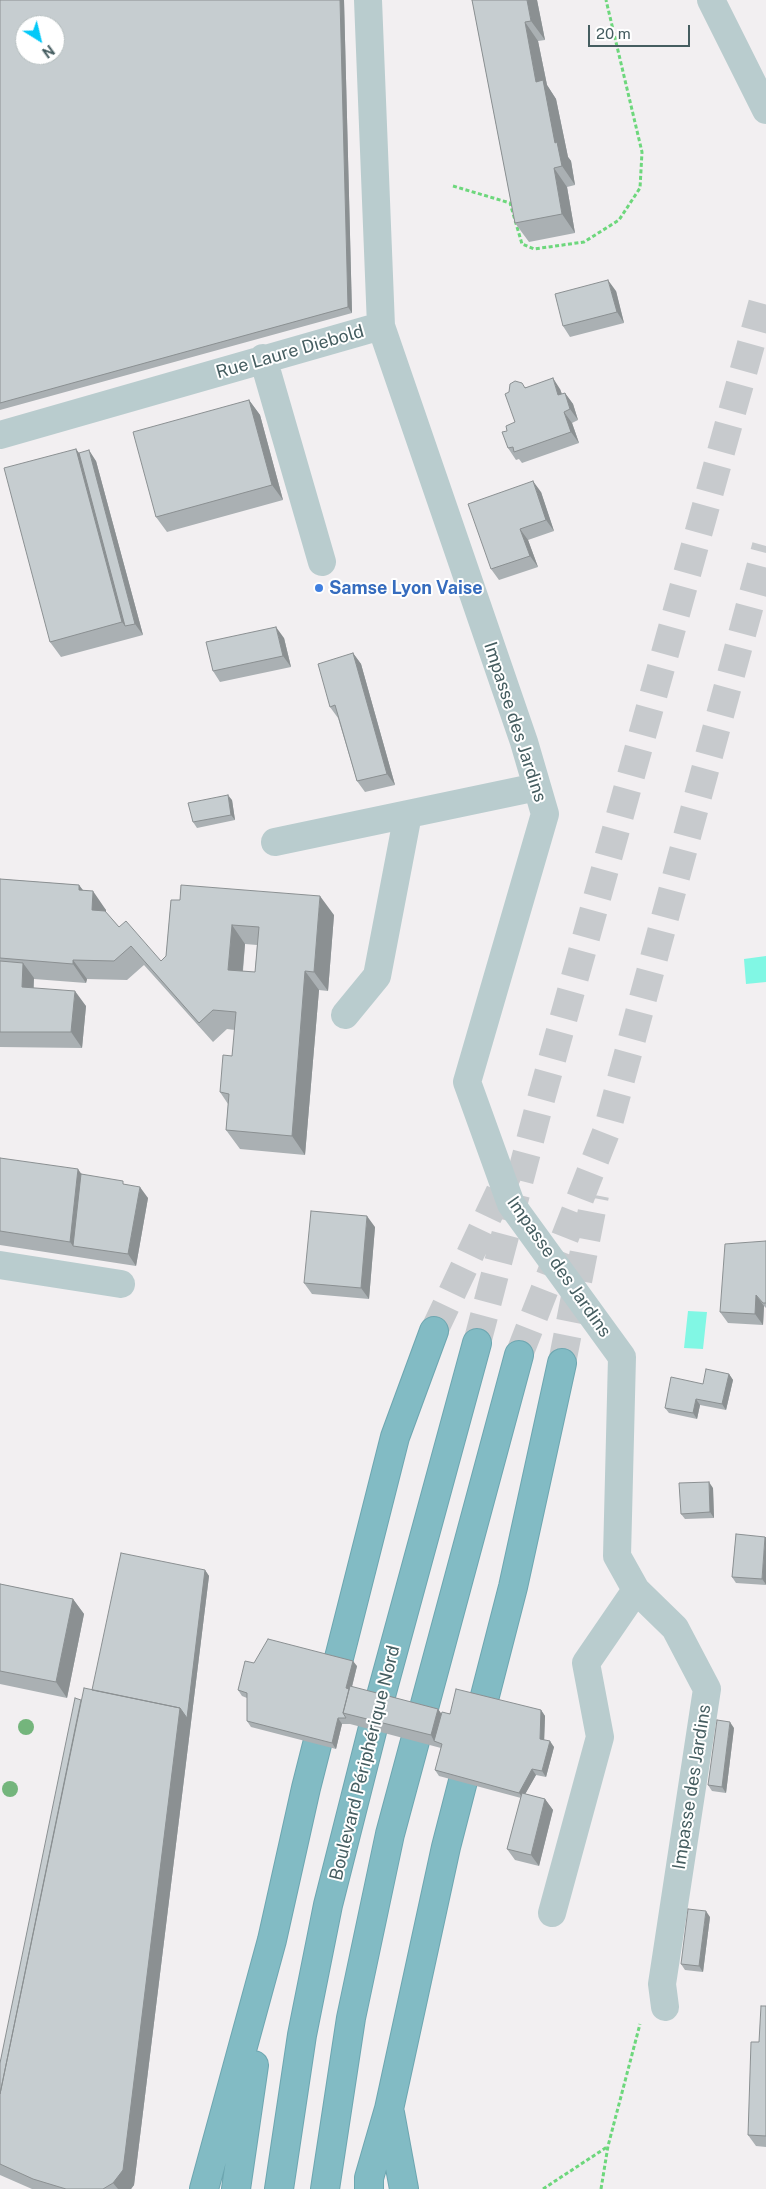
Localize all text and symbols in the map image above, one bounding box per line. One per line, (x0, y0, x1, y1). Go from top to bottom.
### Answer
north arrow (15, 15, 65, 65)
scale bar (591, 15, 694, 47)
text: 20 m (596, 25, 631, 42)
text: N (39, 42, 57, 61)
street label: Rue Laure Diebold (214, 321, 366, 383)
place label: Samse Lyon Vaise (329, 577, 483, 599)
marker: Samse Lyon Vaise (313, 582, 325, 594)
street label: Impasse des Jardins (479, 639, 551, 805)
street label: Impasse des Jardins (502, 1192, 616, 1342)
street label: Boulevard Périphérique Nord (325, 1643, 405, 1883)
street label: Impasse des Jardins (668, 1703, 716, 1871)

